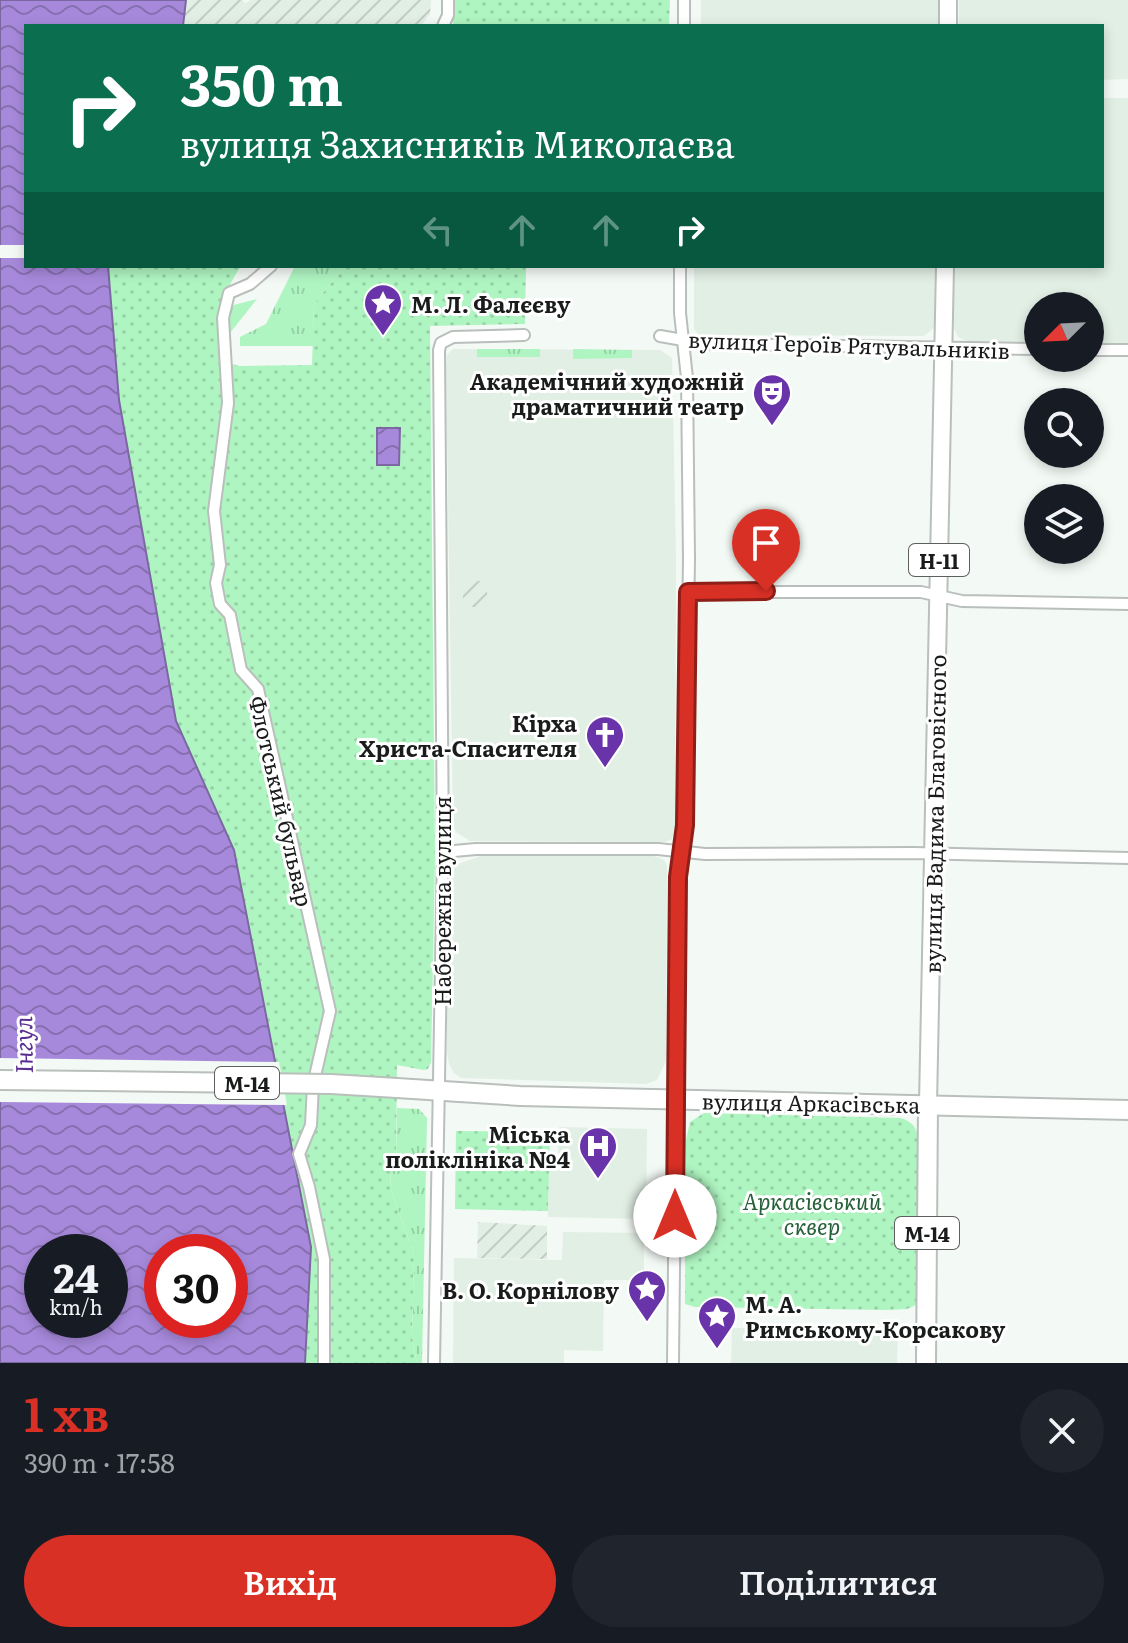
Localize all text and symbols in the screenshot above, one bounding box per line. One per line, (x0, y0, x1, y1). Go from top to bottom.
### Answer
text: 350 m (180, 40, 343, 123)
icon: right (48, 56, 152, 160)
text: вулиця Захисників Миколаєва (180, 116, 735, 169)
icon: left (416, 208, 460, 252)
icon: ahead (500, 208, 544, 252)
icon: ahead (584, 208, 628, 252)
icon: right (668, 208, 712, 252)
place icon: М. Л. Фалєєву (362, 282, 404, 337)
place label: М. Л. Фалєєву (411, 287, 571, 320)
north arrow (1024, 292, 1104, 372)
map controls (1024, 292, 1104, 564)
street label: вулиця Героїв Рятувальників (687, 322, 1011, 366)
place label: Академічний художній драматичний театр (470, 364, 744, 422)
theatre icon: Академічний художній драматичний театр (751, 372, 793, 427)
button: search (1024, 388, 1104, 468)
button: layers (1024, 484, 1104, 564)
pin (732, 509, 800, 591)
icon: arrive (744, 521, 788, 565)
road number: Н-11 (909, 544, 969, 576)
street label: вулиця Вадима Благовісного (915, 654, 953, 974)
street label: Флотський бульвар (242, 693, 322, 909)
place label: Кірха Христа-Спасителя (359, 706, 577, 764)
church icon: Кірха Христа-Спасителя (584, 714, 626, 769)
street label: Набережна вулиця (425, 796, 458, 1006)
water label: Інгул (4, 1016, 40, 1074)
road number: М-14 (215, 1067, 279, 1099)
street label: вулиця Аркасівська (701, 1084, 921, 1120)
place label: Міська поліклініка №4 (385, 1117, 570, 1175)
hospital icon: Міська поліклініка №4 (577, 1125, 619, 1180)
position arrow (633, 1174, 717, 1258)
park label: Аркасівський сквер (743, 1184, 881, 1242)
road number: М-14 (895, 1217, 959, 1249)
speed limit sign: 30 (144, 1234, 248, 1338)
text: 24 (53, 1246, 99, 1305)
place icon: В. О. Корнілову (626, 1268, 668, 1323)
place label: В. О. Корнілову (442, 1273, 620, 1306)
place label: М. А. Римському-Корсакову (745, 1287, 1006, 1345)
text: km/h (49, 1291, 103, 1321)
place icon: М. А. Римському-Корсакову (696, 1295, 738, 1350)
text: 1 хв (24, 1376, 110, 1447)
button: close (1020, 1389, 1104, 1473)
text: 390 m · 17:58 (24, 1442, 175, 1481)
button: Вихід (24, 1535, 556, 1627)
button: Поділитися (572, 1535, 1104, 1627)

